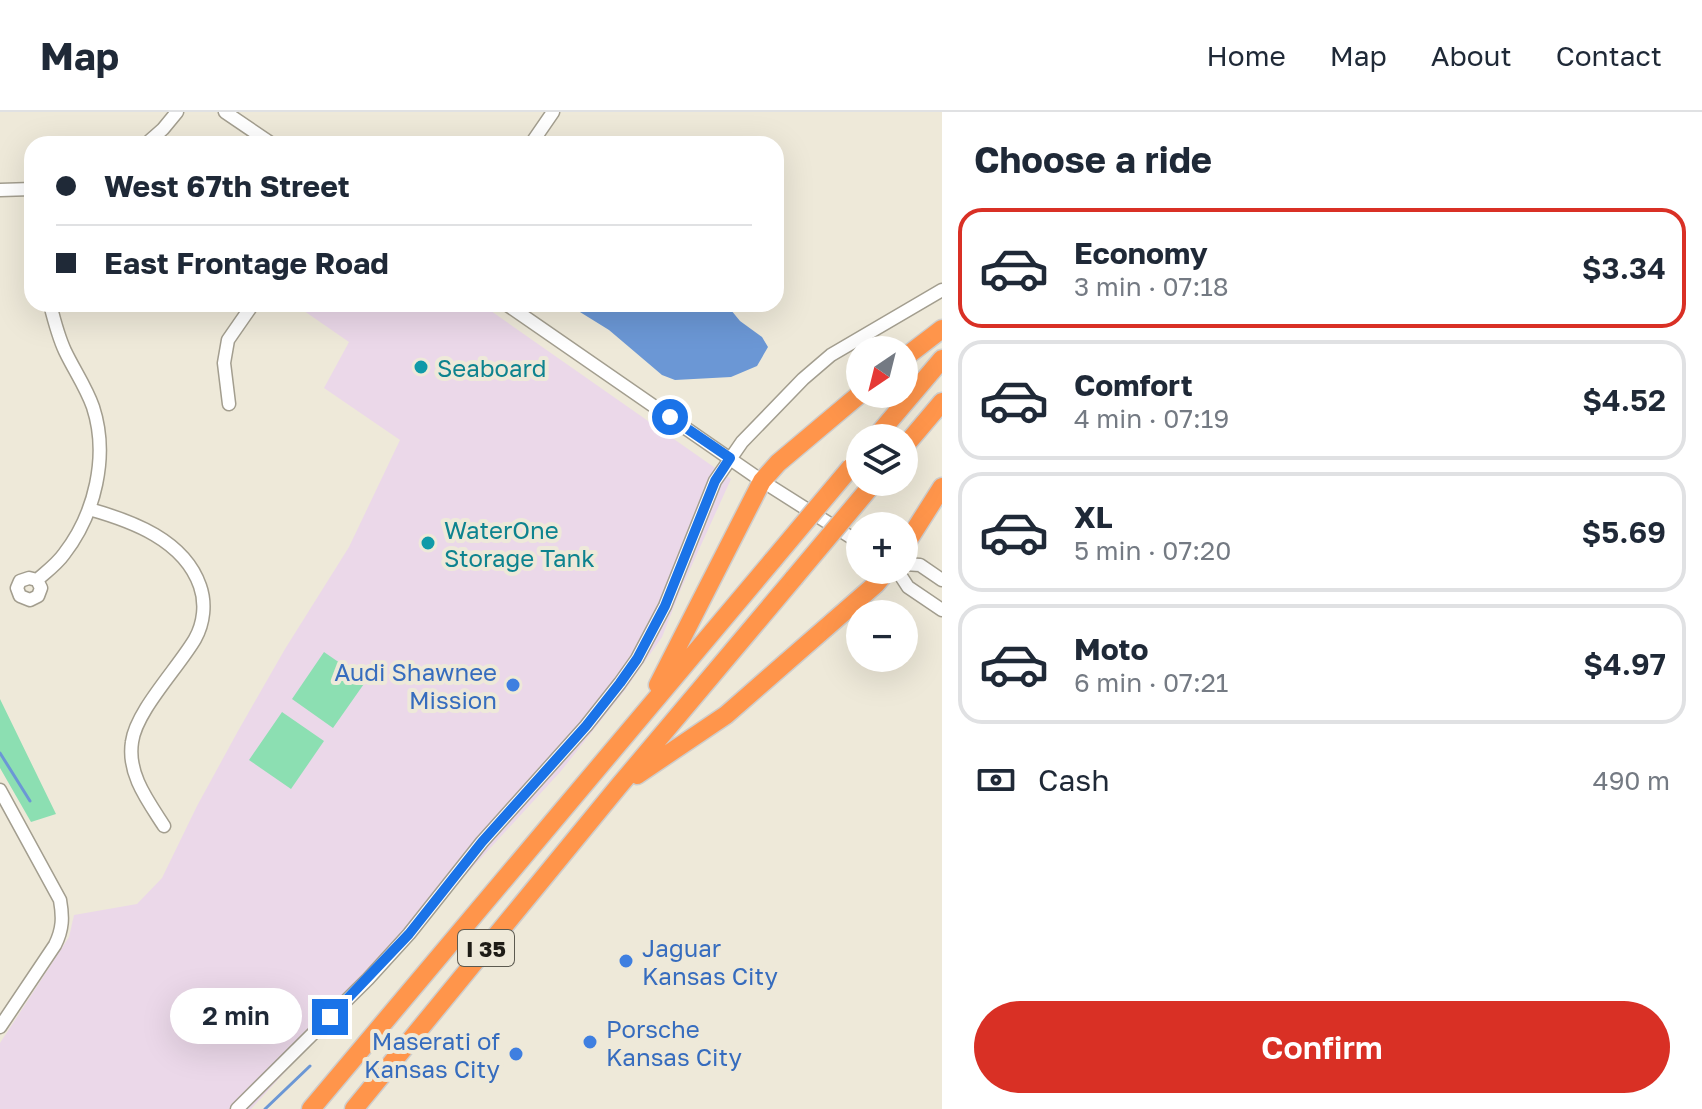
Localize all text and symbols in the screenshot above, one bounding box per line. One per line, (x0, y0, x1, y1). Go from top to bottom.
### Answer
text: Map (40, 33, 119, 78)
text: Home (1207, 39, 1286, 72)
text: Map (1330, 39, 1387, 72)
text: About (1431, 39, 1512, 72)
text: Contact (1556, 39, 1662, 72)
text: Choose a ride (974, 138, 1212, 181)
text: West 67th Street (104, 168, 350, 204)
icon: car (978, 232, 1050, 304)
text: Economy (1074, 235, 1208, 271)
text: East Frontage Road (104, 245, 389, 281)
text: $3.34 (1582, 250, 1666, 286)
text: 3 min · 07:18 (1074, 271, 1229, 302)
north arrow (846, 336, 918, 408)
map controls (846, 336, 918, 672)
place label: Seaboard (437, 353, 546, 382)
marker: Seaboard (412, 358, 430, 376)
icon: car (978, 364, 1050, 436)
text: Comfort (1074, 367, 1193, 403)
text: $4.52 (1582, 382, 1666, 418)
route start (652, 399, 688, 435)
text: 4 min · 07:19 (1074, 403, 1229, 434)
button: layers (846, 424, 918, 496)
icon: car (978, 496, 1050, 568)
text: XL (1074, 499, 1113, 535)
button: + (846, 512, 918, 584)
text: $5.69 (1582, 514, 1666, 550)
place label: WaterOne Storage Tank (444, 515, 595, 572)
marker: WaterOne Storage Tank (419, 534, 437, 552)
text: 5 min · 07:20 (1074, 535, 1231, 566)
button: − (846, 600, 918, 672)
icon: car (978, 628, 1050, 700)
text: Moto (1074, 631, 1149, 667)
text: $4.97 (1583, 646, 1666, 682)
place label: Audi Shawnee Mission (334, 657, 497, 714)
text: 6 min · 07:21 (1074, 667, 1228, 698)
marker: Audi Shawnee Mission (504, 676, 522, 694)
icon: cash (974, 758, 1018, 802)
text: Cash (1038, 762, 1110, 798)
text: 490 m (1593, 765, 1670, 796)
road number: I 35 (458, 930, 514, 966)
place label: Jaguar Kansas City (642, 933, 778, 990)
marker: Jaguar Kansas City (617, 952, 635, 970)
callout: 2 min (170, 989, 302, 1045)
route end (312, 999, 348, 1035)
text: 2 min (202, 1000, 270, 1031)
button: Confirm (974, 1001, 1670, 1093)
place label: Porsche Kansas City (606, 1014, 742, 1071)
place label: Maserati of Kansas City (364, 1026, 500, 1083)
marker: Porsche Kansas City (581, 1033, 599, 1051)
marker: Maserati of Kansas City (507, 1045, 525, 1063)

